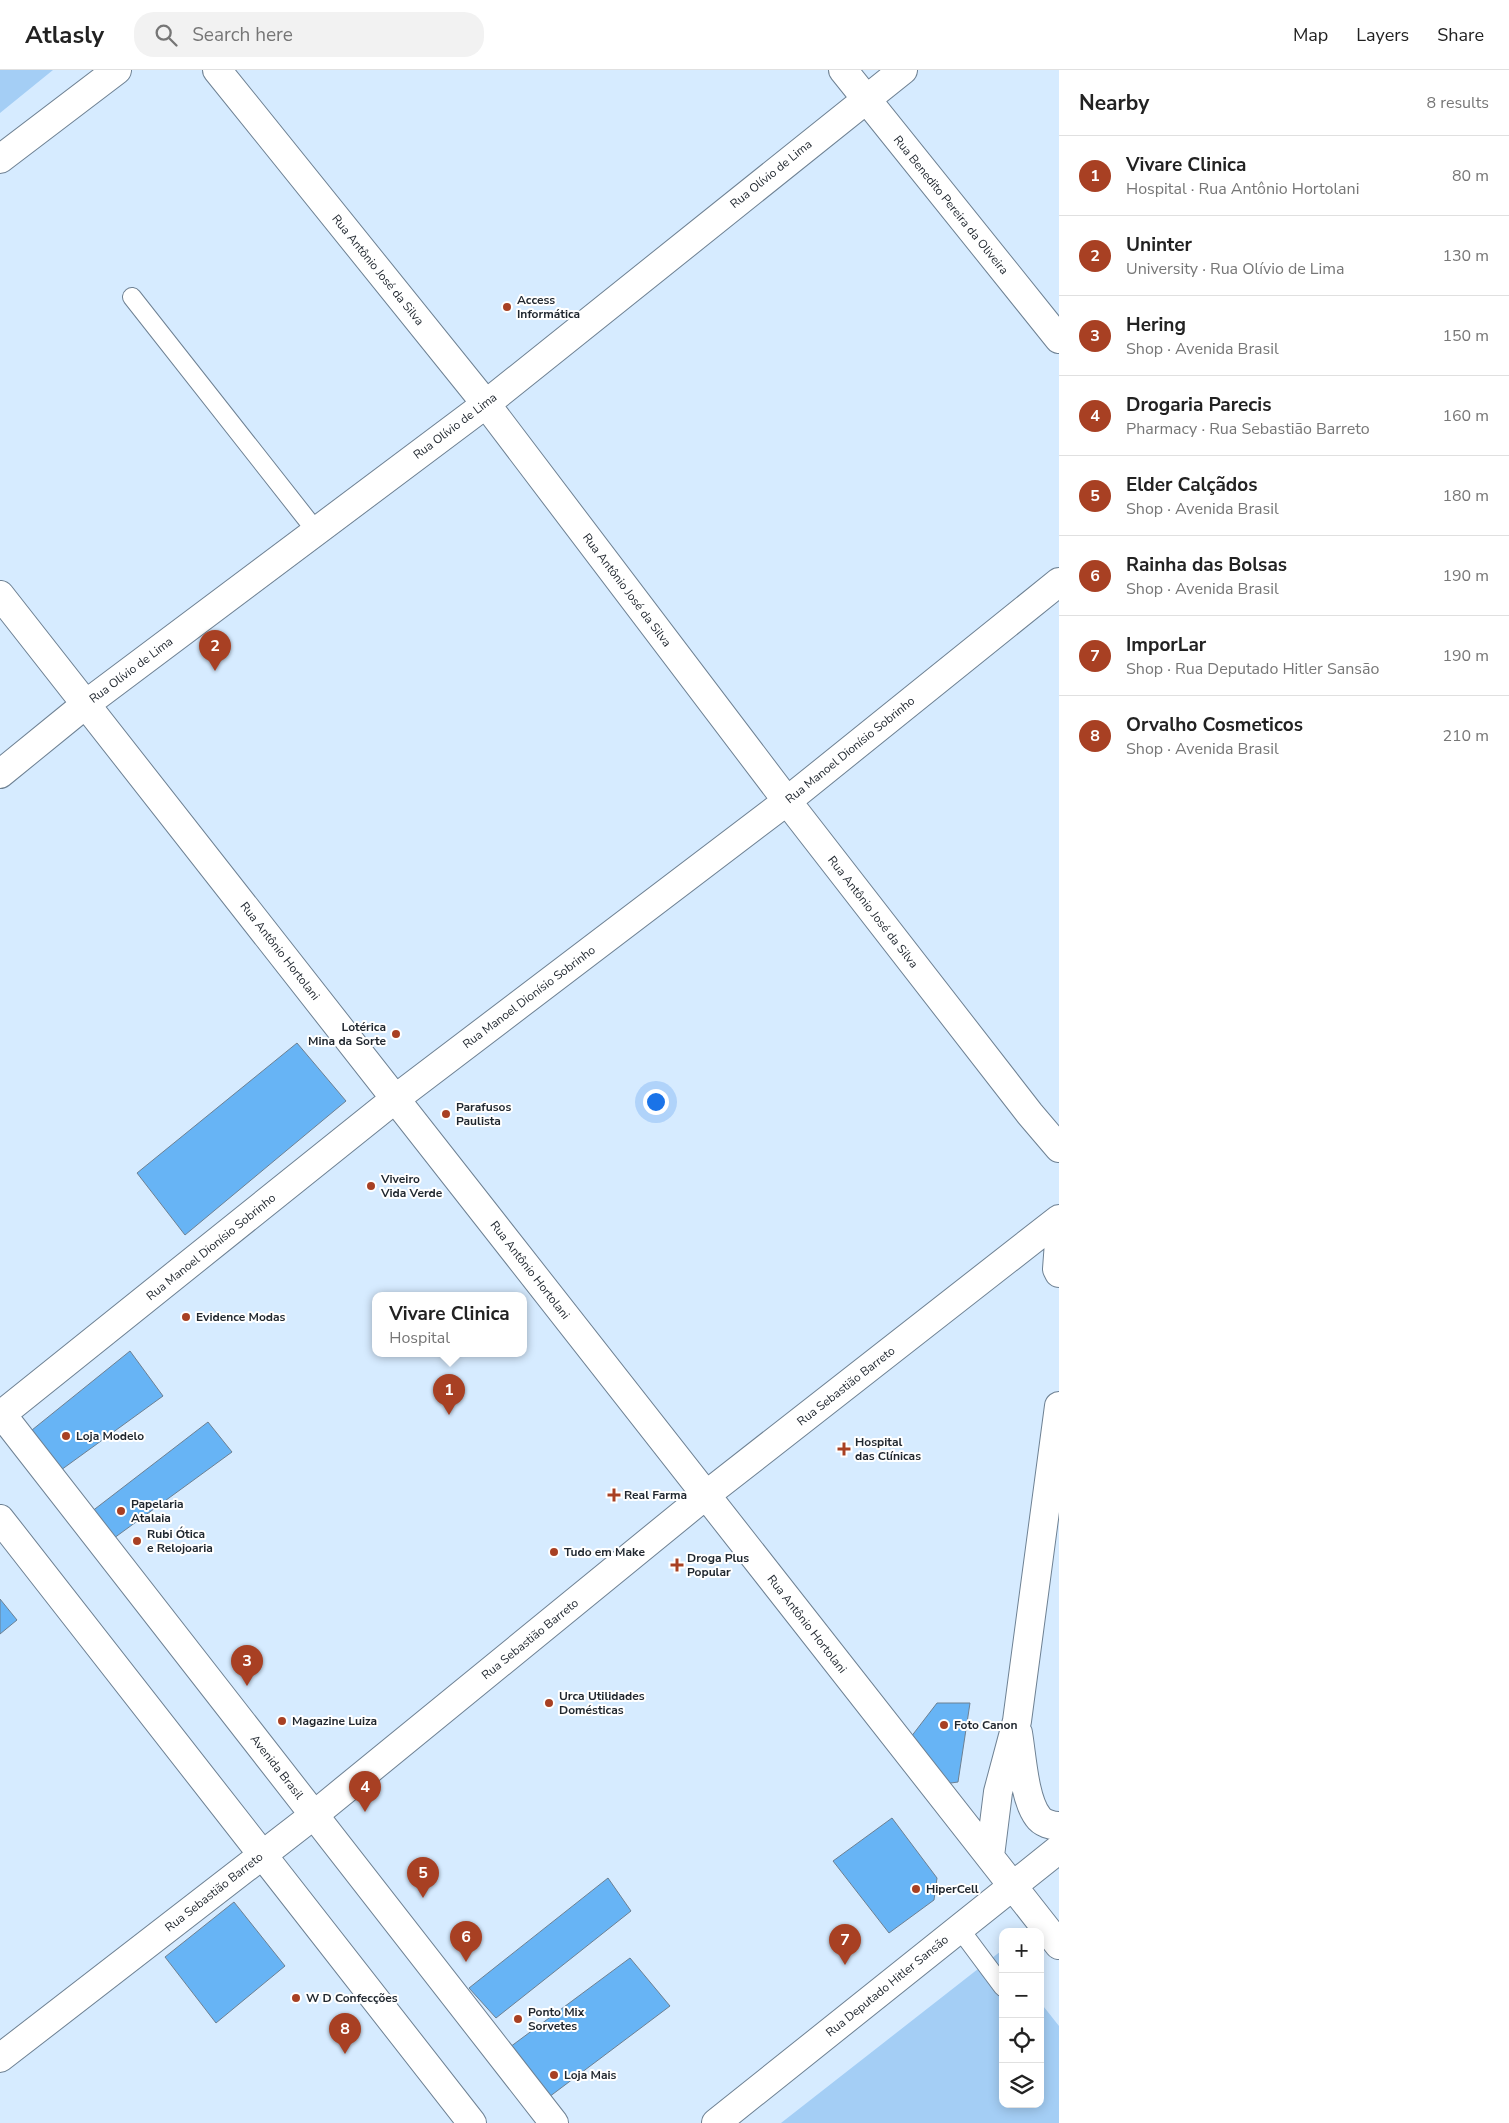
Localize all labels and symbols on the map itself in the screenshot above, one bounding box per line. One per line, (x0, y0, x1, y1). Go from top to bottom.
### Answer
street label: Rua Benedito Pereira da Oliveira (890, 132, 1012, 278)
street label: Rua Olívio de Lima (727, 136, 815, 212)
street label: Rua Antônio José da Silva (328, 211, 428, 329)
place label: Access Informática (517, 292, 580, 322)
marker: Access Informática (501, 301, 513, 313)
street label: Rua Olívio de Lima (410, 389, 500, 463)
street label: Rua Antônio José da Silva (579, 530, 675, 650)
pin: 2 (199, 630, 231, 671)
street label: Rua Olívio de Lima (86, 633, 176, 707)
street label: Rua Manoel Dionísio Sobrinho (782, 693, 918, 807)
street label: Rua Antônio José da Silva (824, 853, 922, 971)
street label: Rua Antônio Hortolani (237, 899, 323, 1003)
street label: Rua Manoel Dionísio Sobrinho (459, 942, 599, 1052)
place label: Lotérica Mina da Sorte (308, 1019, 386, 1049)
marker: Lotérica Mina da Sorte (390, 1028, 402, 1040)
your location (643, 1089, 669, 1115)
place label: Parafusos Paulista (456, 1099, 511, 1129)
marker: Parafusos Paulista (440, 1108, 452, 1120)
place label: Viveiro Vida Verde (380, 1171, 443, 1201)
marker: Viveiro Vida Verde (365, 1180, 377, 1192)
street label: Rua Manoel Dionísio Sobrinho (143, 1190, 279, 1304)
street label: Rua Antônio Hortolani (487, 1218, 573, 1322)
place label: Evidence Modas (196, 1309, 286, 1325)
marker: Evidence Modas (180, 1311, 192, 1323)
street label: Rua Sebastião Barreto (794, 1342, 899, 1429)
pin: 1 (433, 1374, 465, 1415)
place label: Loja Modelo (76, 1428, 144, 1444)
marker: Loja Modelo (60, 1430, 72, 1442)
place label: Hospital das Clínicas (855, 1434, 921, 1464)
marker: Hospital das Clínicas (837, 1442, 851, 1456)
place label: Real Farma (624, 1487, 687, 1503)
marker: Real Farma (608, 1489, 620, 1501)
place label: Papelaria Atalaia (131, 1496, 184, 1526)
marker: Papelaria Atalaia (115, 1505, 127, 1517)
place label: Rubi Ótica e Relojoaria (147, 1526, 213, 1556)
marker: Rubi Ótica e Relojoaria (131, 1535, 143, 1547)
place label: Tudo em Make (564, 1544, 645, 1560)
marker: Tudo em Make (548, 1546, 560, 1558)
place label: Droga Plus Popular (687, 1550, 749, 1580)
marker: Droga Plus Popular (671, 1559, 683, 1571)
street label: Rua Antônio Hortolani (764, 1572, 850, 1676)
street label: Rua Sebastião Barreto (478, 1595, 582, 1683)
pin: 3 (231, 1645, 263, 1686)
place label: Urca Utilidades Domésticas (559, 1688, 645, 1718)
marker: Urca Utilidades Domésticas (543, 1697, 555, 1709)
place label: Magazine Luiza (292, 1713, 377, 1729)
marker: Magazine Luiza (276, 1715, 288, 1727)
place label: Foto Canon (954, 1717, 1018, 1733)
marker: Foto Canon (938, 1719, 950, 1731)
street label: Avenida Brasil (247, 1731, 308, 1803)
pin: 4 (349, 1771, 381, 1812)
street label: Rua Sebastião Barreto (162, 1848, 267, 1935)
pin: 5 (407, 1857, 439, 1898)
place label: HiperCell (926, 1881, 979, 1897)
marker: HiperCell (910, 1883, 922, 1895)
pin: 6 (450, 1921, 482, 1962)
pin: 7 (829, 1924, 861, 1965)
street label: Rua Deputado Hitler Sansão (822, 1931, 952, 2040)
place label: W D Confecções (306, 1990, 398, 2006)
marker: W D Confecções (290, 1992, 302, 2004)
place label: Ponto Mix Sorvetes (528, 2004, 585, 2034)
pin: 8 (329, 2013, 361, 2054)
marker: Ponto Mix Sorvetes (512, 2013, 524, 2025)
place label: Loja Mais (564, 2067, 617, 2083)
marker: Loja Mais (548, 2069, 560, 2081)

